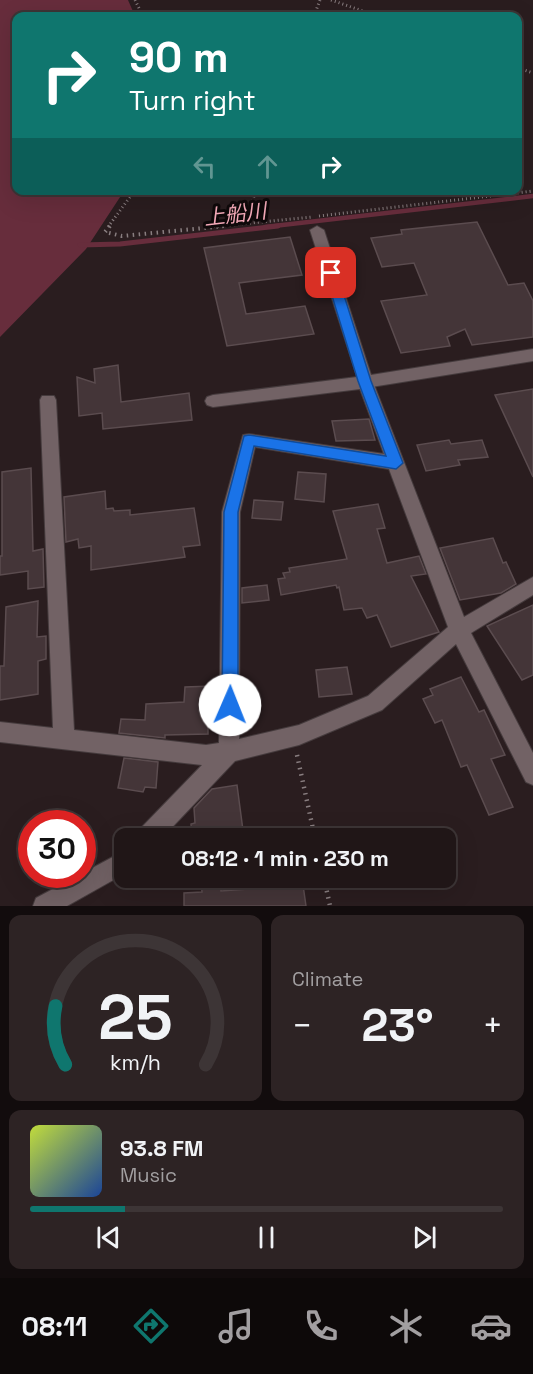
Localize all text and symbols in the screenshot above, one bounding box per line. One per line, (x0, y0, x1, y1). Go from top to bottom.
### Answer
text: 90 m (129, 31, 229, 84)
icon: right (30, 36, 108, 114)
text: Turn right (129, 83, 256, 118)
icon: left (188, 150, 221, 183)
icon: ahead (251, 150, 284, 183)
icon: right (314, 150, 347, 183)
water label: 上船川 (202, 197, 270, 231)
pin (305, 247, 356, 298)
icon: arrive (314, 256, 347, 289)
position arrow (198, 673, 262, 737)
speed limit sign: 30 (18, 810, 96, 888)
text: 08:12 · 1 min · 230 m (181, 844, 389, 872)
text: Climate (292, 966, 363, 992)
text: 25 (98, 978, 173, 1057)
text: 23° (362, 997, 433, 1054)
text: − (292, 1005, 312, 1047)
text: + (483, 1005, 503, 1047)
text: km/h (110, 1049, 161, 1076)
text: 93.8 FM (120, 1134, 203, 1162)
text: Music (120, 1162, 177, 1188)
icon: previous (92, 1221, 125, 1254)
icon: pause (250, 1221, 283, 1254)
icon: next (408, 1221, 441, 1254)
icon: directions (130, 1305, 172, 1347)
icon: music (215, 1305, 257, 1347)
icon: phone (300, 1305, 342, 1347)
icon: climate (385, 1305, 427, 1347)
icon: car (470, 1305, 512, 1347)
text: 08:11 (21, 1309, 88, 1344)

